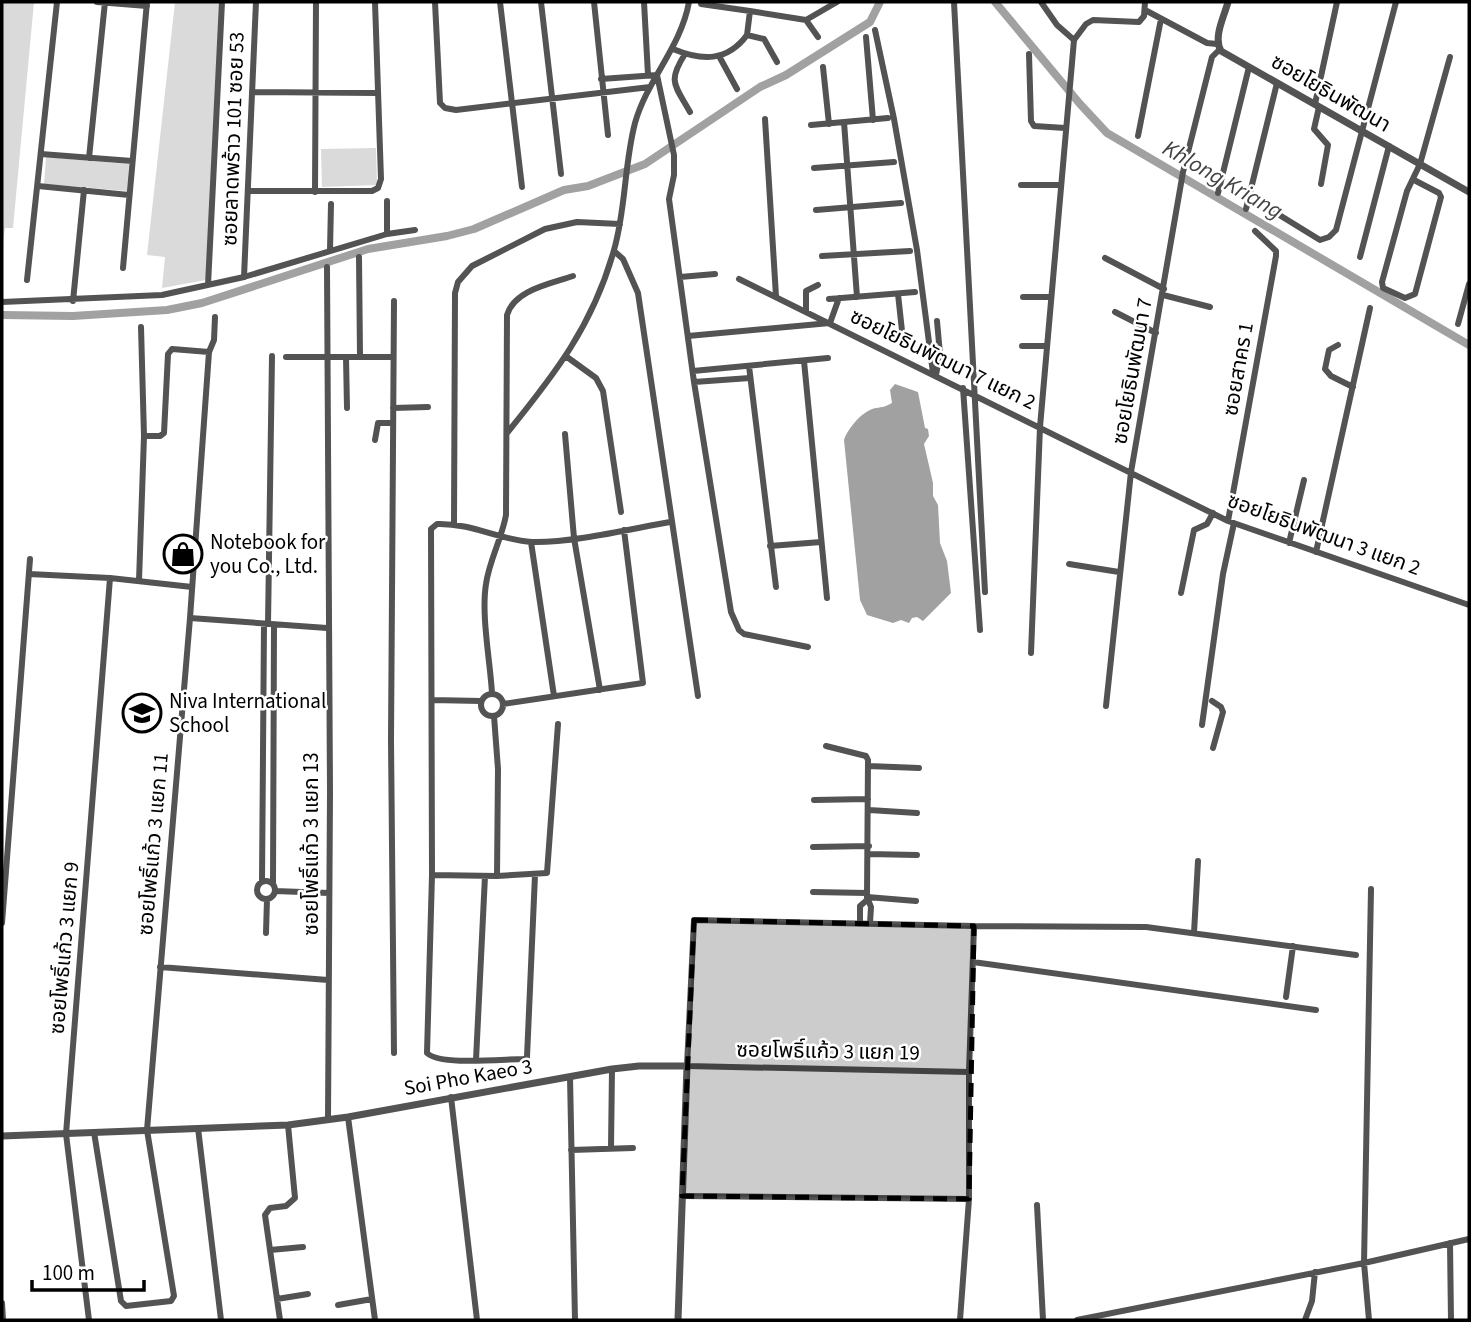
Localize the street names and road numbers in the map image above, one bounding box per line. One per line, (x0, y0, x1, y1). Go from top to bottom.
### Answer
street label: ซอยลาดพร้าว 101 ซอย 53 (214, 31, 252, 247)
street label: ซอยโยธินพัฒนา (1266, 47, 1396, 139)
street label: ซอยโยธินพัฒนา 7 (1104, 295, 1160, 447)
street label: ซอยโยธินพัฒนา 7 แยก 2 (845, 301, 1041, 417)
street label: ซอยสาคร 1 (1215, 320, 1261, 418)
street label: ซอยโยธินพัฒนา 3 แยก 2 (1223, 485, 1425, 583)
street label: ซอยโพธิ์แก้ว 3 แยก 11 (130, 751, 176, 937)
street label: ซอยโพธิ์แก้ว 3 แยก 13 (296, 752, 326, 936)
street label: ซอยโพธิ์แก้ว 3 แยก 9 (42, 861, 86, 1035)
street label: ซอยโพธิ์แก้ว 3 แยก 19 (736, 1034, 920, 1068)
street label: Soi Pho Kaeo 3 (401, 1051, 535, 1103)

